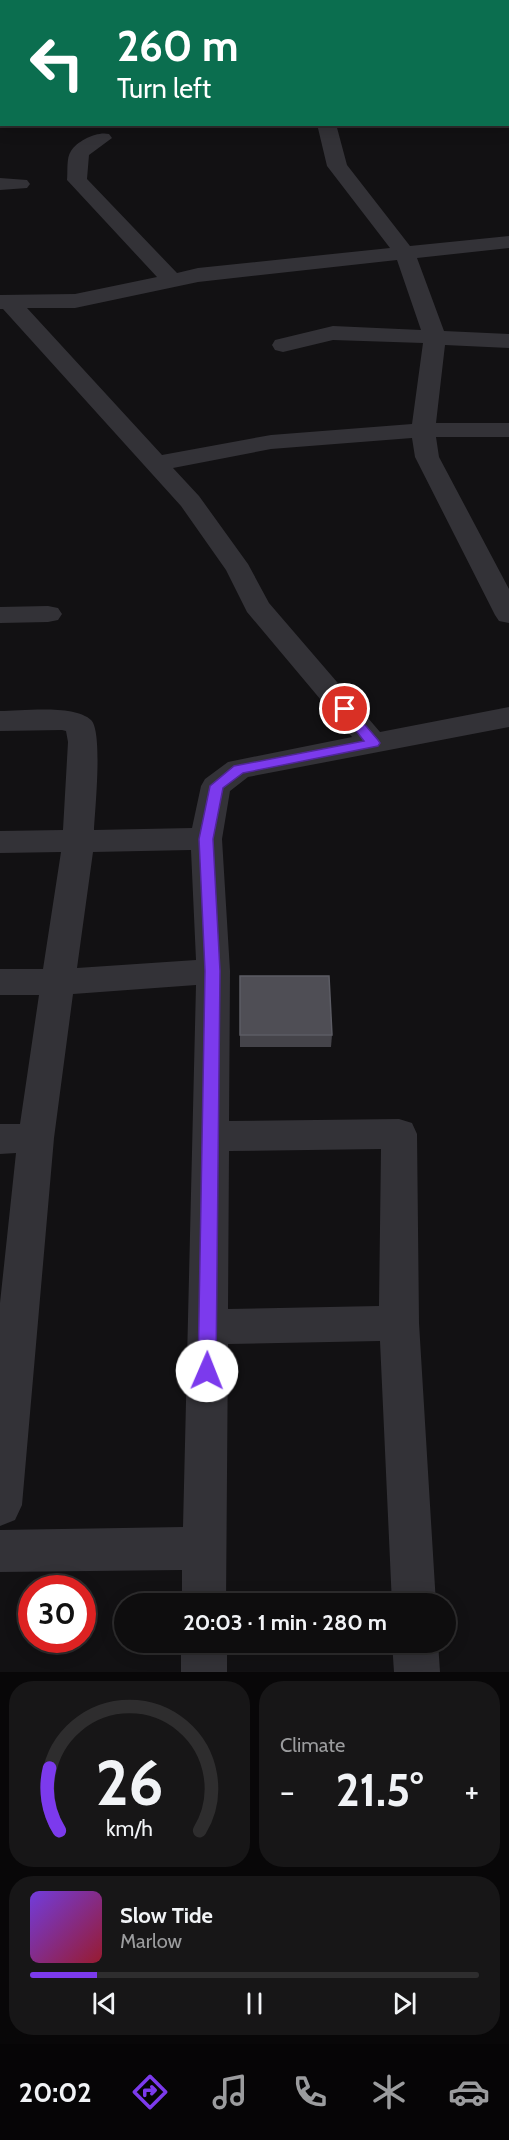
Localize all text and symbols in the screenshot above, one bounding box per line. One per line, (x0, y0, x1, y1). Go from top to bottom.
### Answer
text: 260 m (117, 20, 238, 72)
icon: left (18, 24, 96, 102)
text: Turn left (117, 72, 211, 105)
pin (319, 683, 370, 734)
icon: arrive (328, 692, 361, 725)
position arrow (175, 1339, 239, 1403)
speed limit sign: 30 (18, 1575, 96, 1653)
text: 20:03 · 1 min · 280 m (183, 1609, 387, 1636)
text: Climate (280, 1733, 345, 1757)
text: 26 (95, 1745, 164, 1821)
text: 21.5° (336, 1763, 423, 1817)
text: − (280, 1771, 295, 1811)
text: + (464, 1771, 479, 1811)
text: km/h (106, 1815, 153, 1841)
text: Slow Tide (120, 1902, 213, 1929)
text: Marlow (120, 1929, 182, 1953)
icon: previous (88, 1987, 121, 2020)
icon: pause (238, 1987, 271, 2020)
icon: next (388, 1987, 421, 2020)
icon: directions (129, 2071, 171, 2113)
icon: music (209, 2071, 251, 2113)
icon: phone (289, 2071, 331, 2113)
icon: climate (368, 2071, 410, 2113)
icon: car (448, 2071, 490, 2113)
text: 20:02 (19, 2076, 92, 2109)

